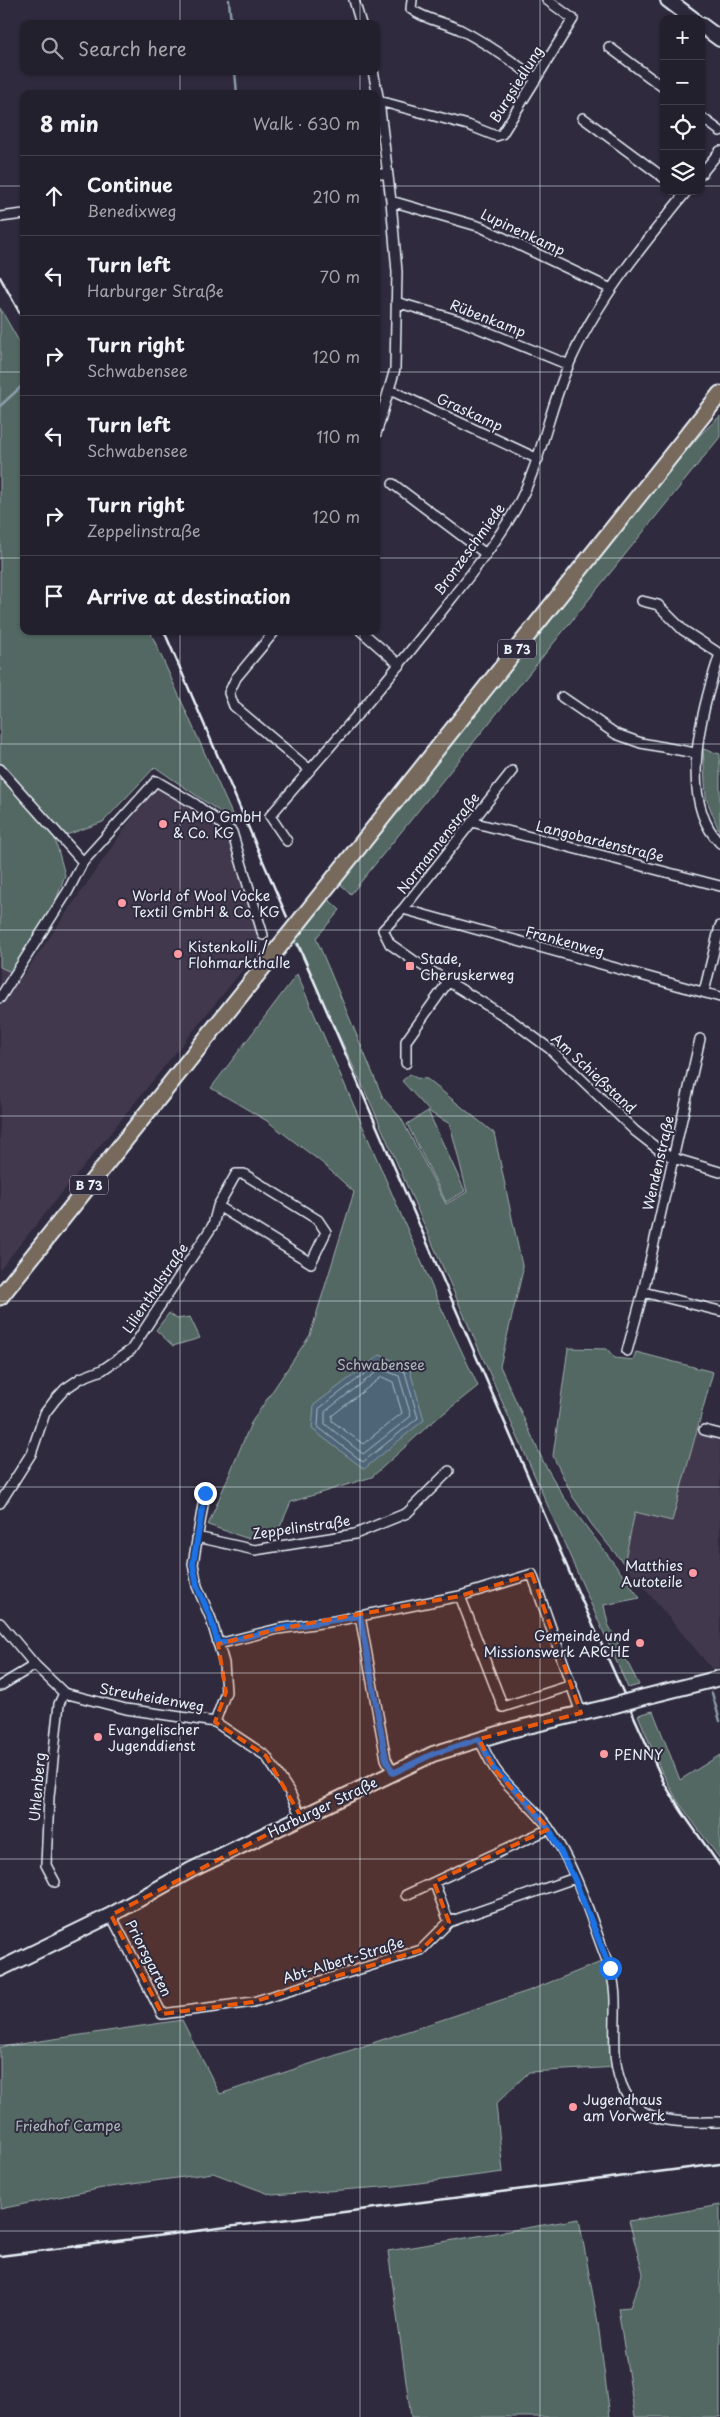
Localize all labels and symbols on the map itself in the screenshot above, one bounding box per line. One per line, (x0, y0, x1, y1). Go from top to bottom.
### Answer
street label: Burgsiedlung (484, 42, 548, 126)
street label: Lupinenkamp (477, 203, 569, 261)
street label: Rübenkamp (447, 294, 529, 342)
street label: Graskamp (433, 388, 507, 436)
street label: Bronzeschmiede (428, 498, 510, 599)
road number: B 73 (498, 640, 536, 659)
street label: Normannenstraße (392, 788, 484, 898)
place label: FAMO GmbH & Co. KG (173, 806, 262, 843)
street label: Langobardenstraße (534, 815, 666, 867)
marker: FAMO GmbH & Co. KG (157, 818, 169, 830)
place label: World of Wool Vocke Textil GmbH & Co. KG (132, 885, 280, 922)
marker: World of Wool Vocke Textil GmbH & Co. KG (116, 897, 128, 909)
street label: Frankenweg (523, 920, 607, 962)
place label: Kistenkolli / Flohmarkthalle (188, 936, 291, 973)
marker: Kistenkolli / Flohmarkthalle (172, 948, 184, 960)
place label: Stade, Cheruskerweg (420, 948, 515, 985)
marker: Stade, Cheruskerweg (404, 960, 416, 972)
street label: Am Schießstand (547, 1028, 642, 1118)
street label: Wendenstraße (637, 1113, 679, 1213)
road number: B 73 (70, 1176, 108, 1194)
street label: Lilienthalstraße (117, 1239, 193, 1337)
park label: Schwabensee (337, 1354, 425, 1375)
route end (194, 1482, 217, 1505)
street label: Zeppelinstraße (250, 1510, 352, 1544)
place label: Matthies Autoteile (621, 1555, 683, 1592)
marker: Matthies Autoteile (687, 1567, 699, 1579)
place label: Gemeinde und Missionswerk ARCHE (484, 1625, 630, 1662)
marker: Gemeinde und Missionswerk ARCHE (634, 1637, 646, 1649)
street label: Streuheidenweg (98, 1677, 206, 1717)
place label: Evangelischer Jugenddienst (108, 1719, 200, 1756)
marker: Evangelischer Jugenddienst (92, 1731, 104, 1743)
place label: PENNY (614, 1744, 663, 1765)
marker: PENNY (598, 1748, 610, 1760)
street label: Uhlenberg (24, 1752, 50, 1822)
street label: Harburger Straße (264, 1771, 380, 1843)
street label: Priorsgarten (121, 1916, 177, 2000)
street label: Abt-Albert-Straße (280, 1932, 406, 1988)
route start (599, 1957, 622, 1980)
place label: Jugendhaus am Vorwerk (583, 2089, 666, 2126)
marker: Jugendhaus am Vorwerk (567, 2101, 579, 2113)
park label: Friedhof Campe (15, 2115, 121, 2136)

